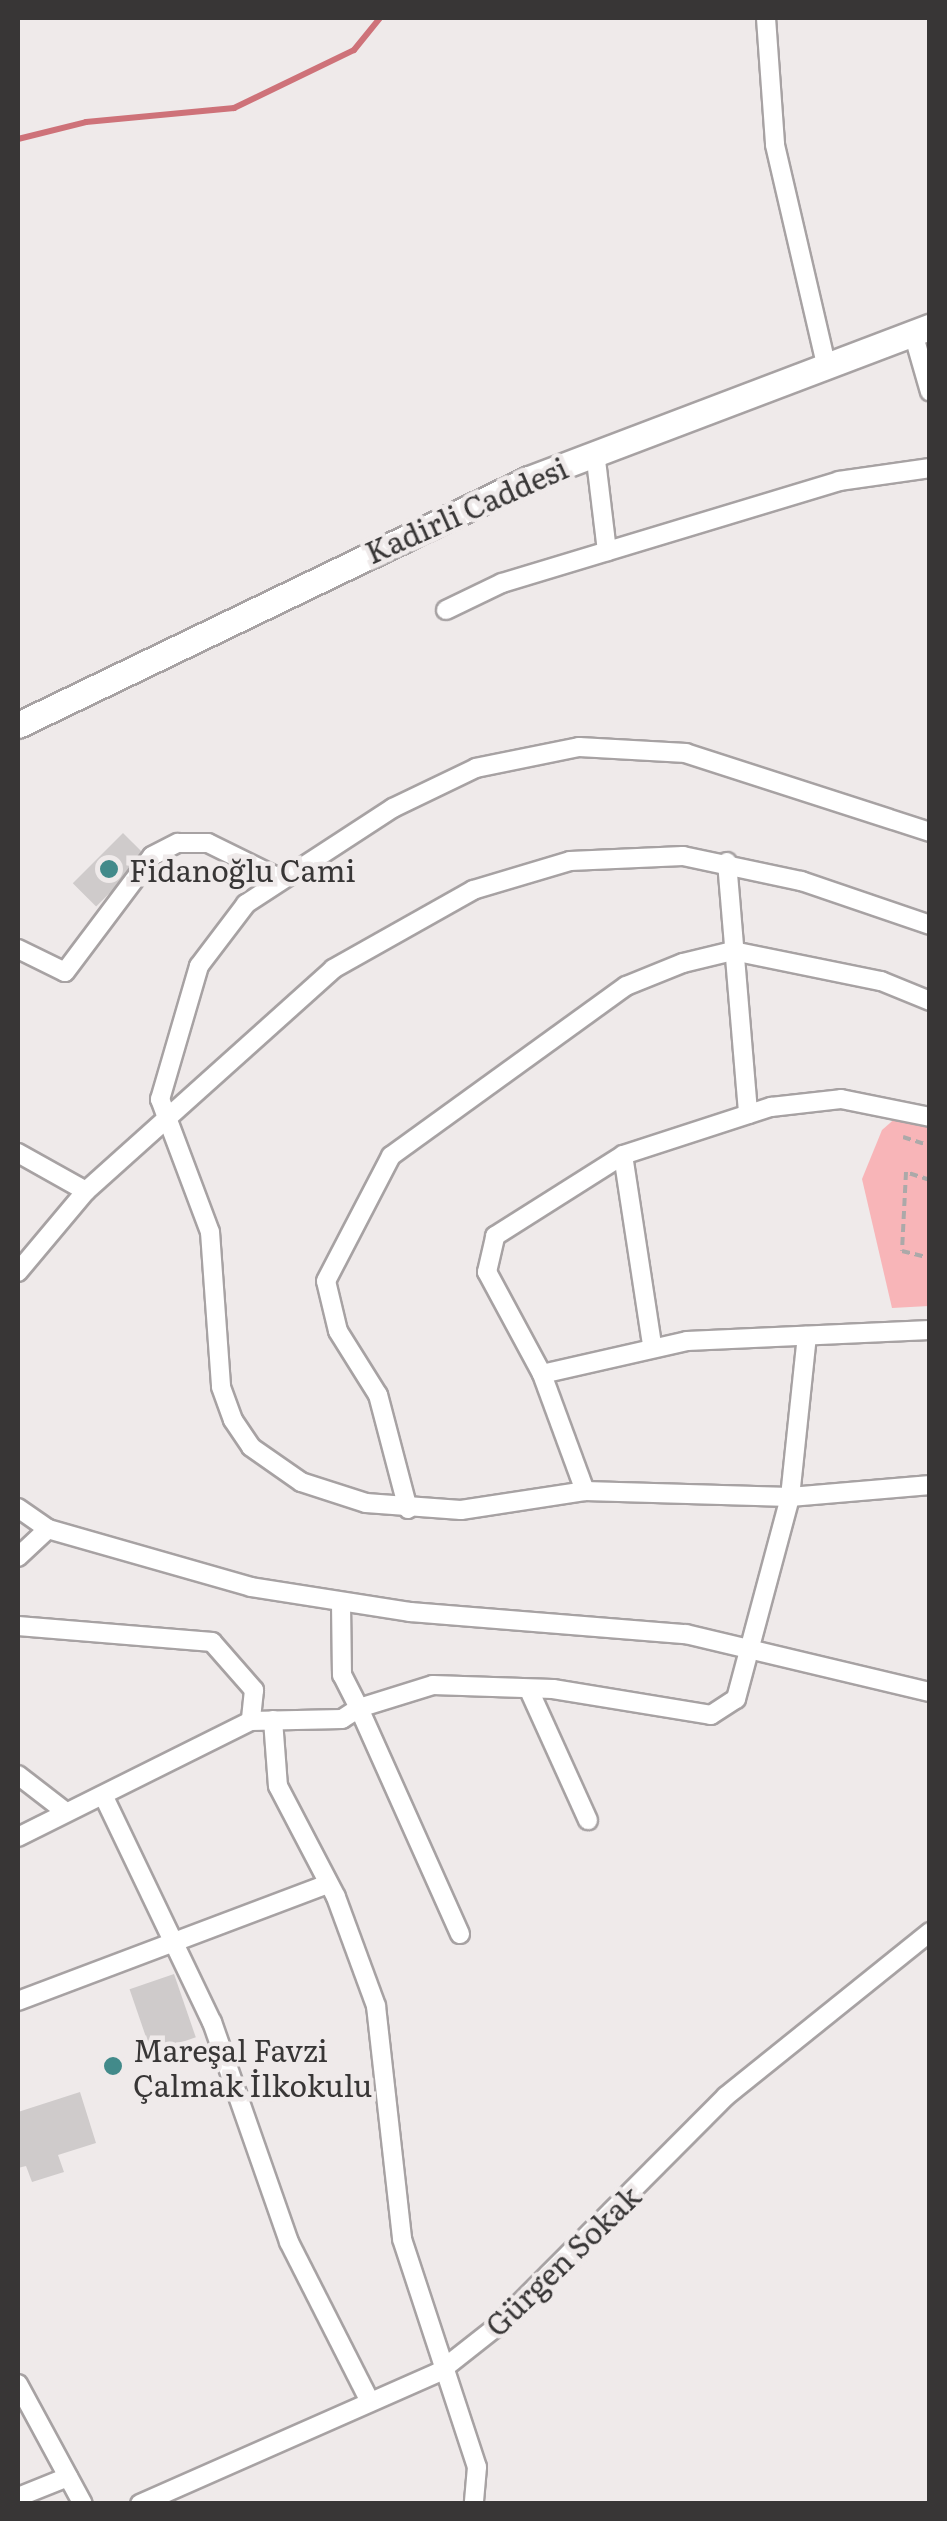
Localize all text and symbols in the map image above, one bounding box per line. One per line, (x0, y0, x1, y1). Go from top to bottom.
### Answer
street label: Kadirli Caddesi (359, 448, 573, 570)
place label: Fidanoğlu Cami (129, 851, 355, 887)
marker: Fidanoğlu Cami (98, 858, 120, 880)
place label: Mareşal Favzi Çalmak İlkokulu (133, 2031, 372, 2102)
marker: Mareşal Favzi Çalmak İlkokulu (102, 2055, 124, 2077)
street label: Gürgen Sokak (477, 2177, 647, 2343)

